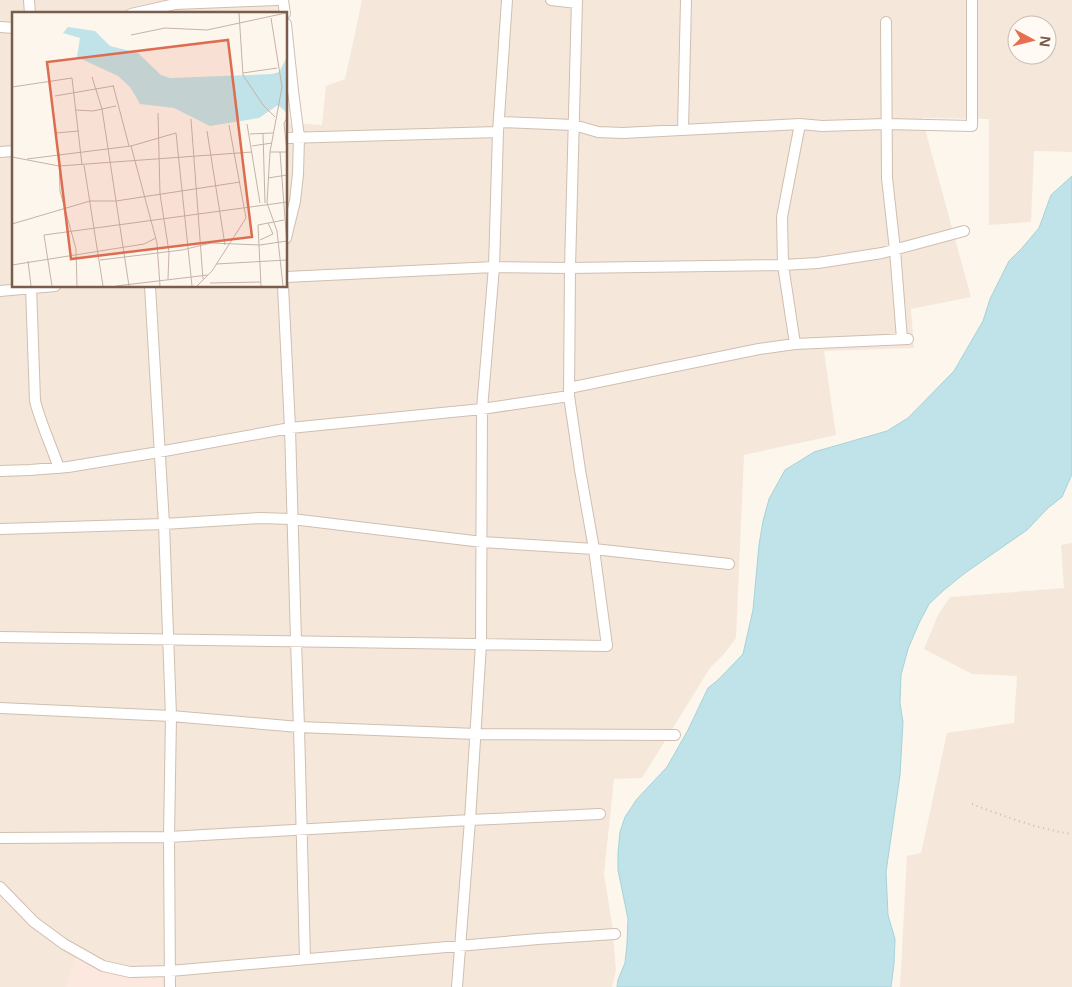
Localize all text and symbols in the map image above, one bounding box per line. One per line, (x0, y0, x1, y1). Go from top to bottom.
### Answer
inset map (12, 12, 288, 288)
north arrow (1007, 15, 1057, 65)
text: N (1035, 35, 1056, 48)

